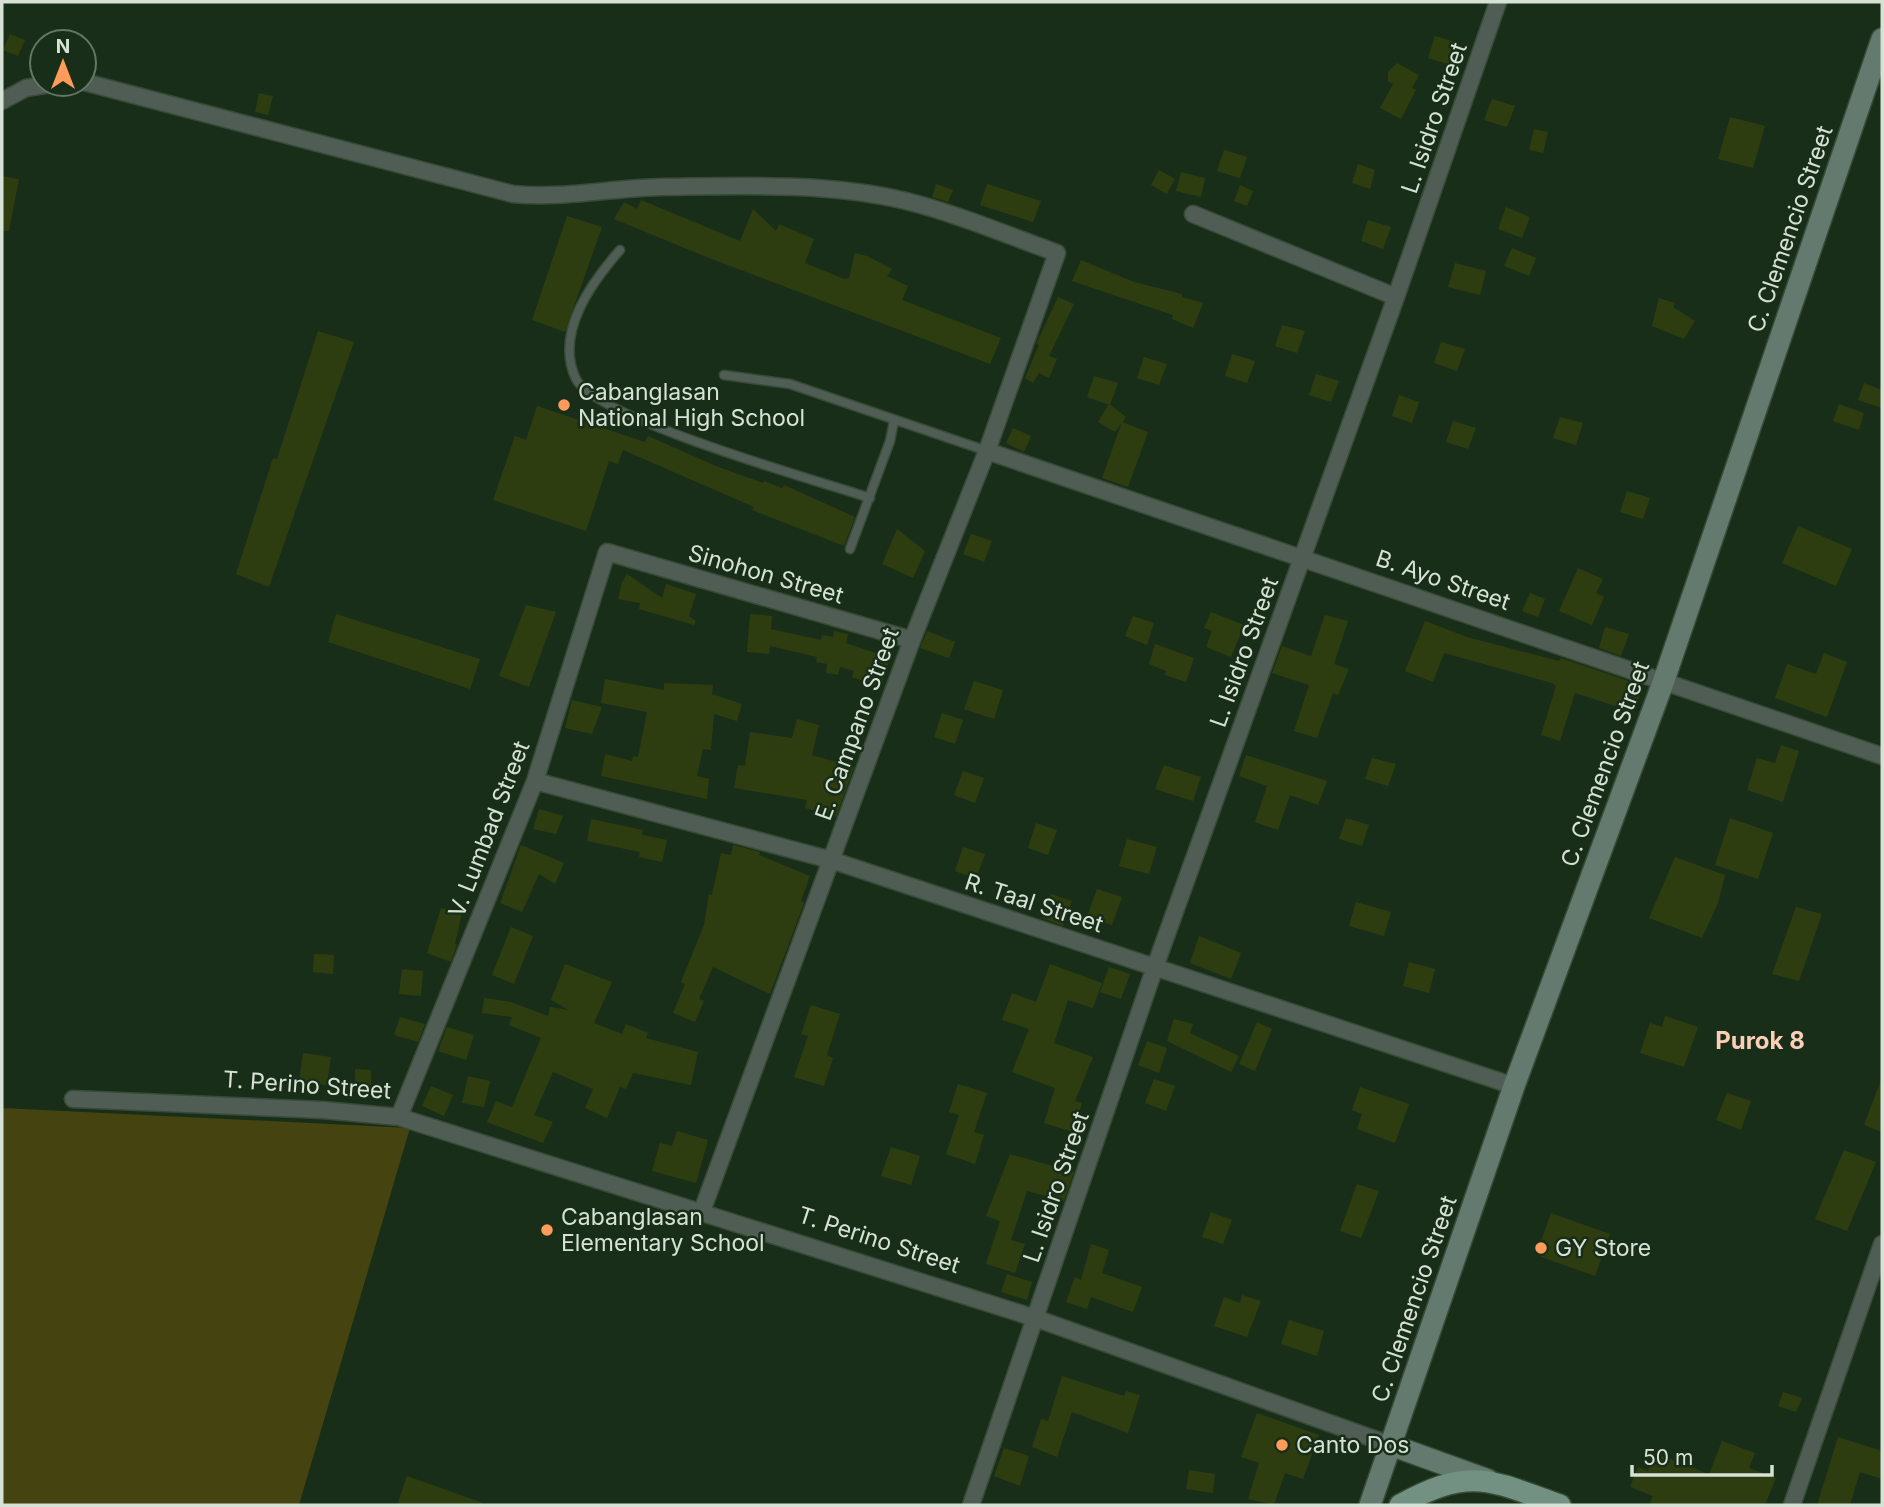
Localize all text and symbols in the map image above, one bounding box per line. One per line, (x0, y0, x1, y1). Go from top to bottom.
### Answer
north arrow (28, 28, 98, 98)
text: N (56, 35, 70, 58)
street label: L. Isidro Street (1395, 39, 1473, 197)
street label: C. Clemencio Street (1741, 122, 1839, 336)
place label: Cabanglasan National High School (578, 378, 805, 432)
marker: Cabanglasan National High School (556, 397, 572, 413)
street label: Sinohon Street (685, 538, 847, 610)
street label: B. Ayo Street (1372, 544, 1514, 616)
street label: L. Isidro Street (1204, 573, 1284, 731)
street label: E. Campano Street (809, 624, 905, 824)
street label: C. Clemencio Street (1555, 657, 1655, 871)
street label: V. Lumbad Street (443, 737, 536, 921)
street label: R. Taal Street (961, 867, 1107, 939)
district label: Purok 8 (1715, 1026, 1805, 1055)
street label: T. Perino Street (222, 1065, 392, 1105)
street label: L. Isidro Street (1017, 1108, 1095, 1266)
street label: C. Clemencio Street (1365, 1192, 1463, 1406)
street label: T. Perino Street (795, 1201, 964, 1279)
place label: Cabanglasan Elementary School (561, 1203, 765, 1257)
marker: Cabanglasan Elementary School (539, 1222, 555, 1238)
place label: GY Store (1555, 1234, 1651, 1262)
marker: GY Store (1533, 1240, 1549, 1256)
place label: Canto Dos (1296, 1431, 1409, 1459)
scale bar (1632, 1434, 1772, 1478)
marker: Canto Dos (1274, 1437, 1290, 1453)
text: 50 m (1643, 1445, 1693, 1470)

